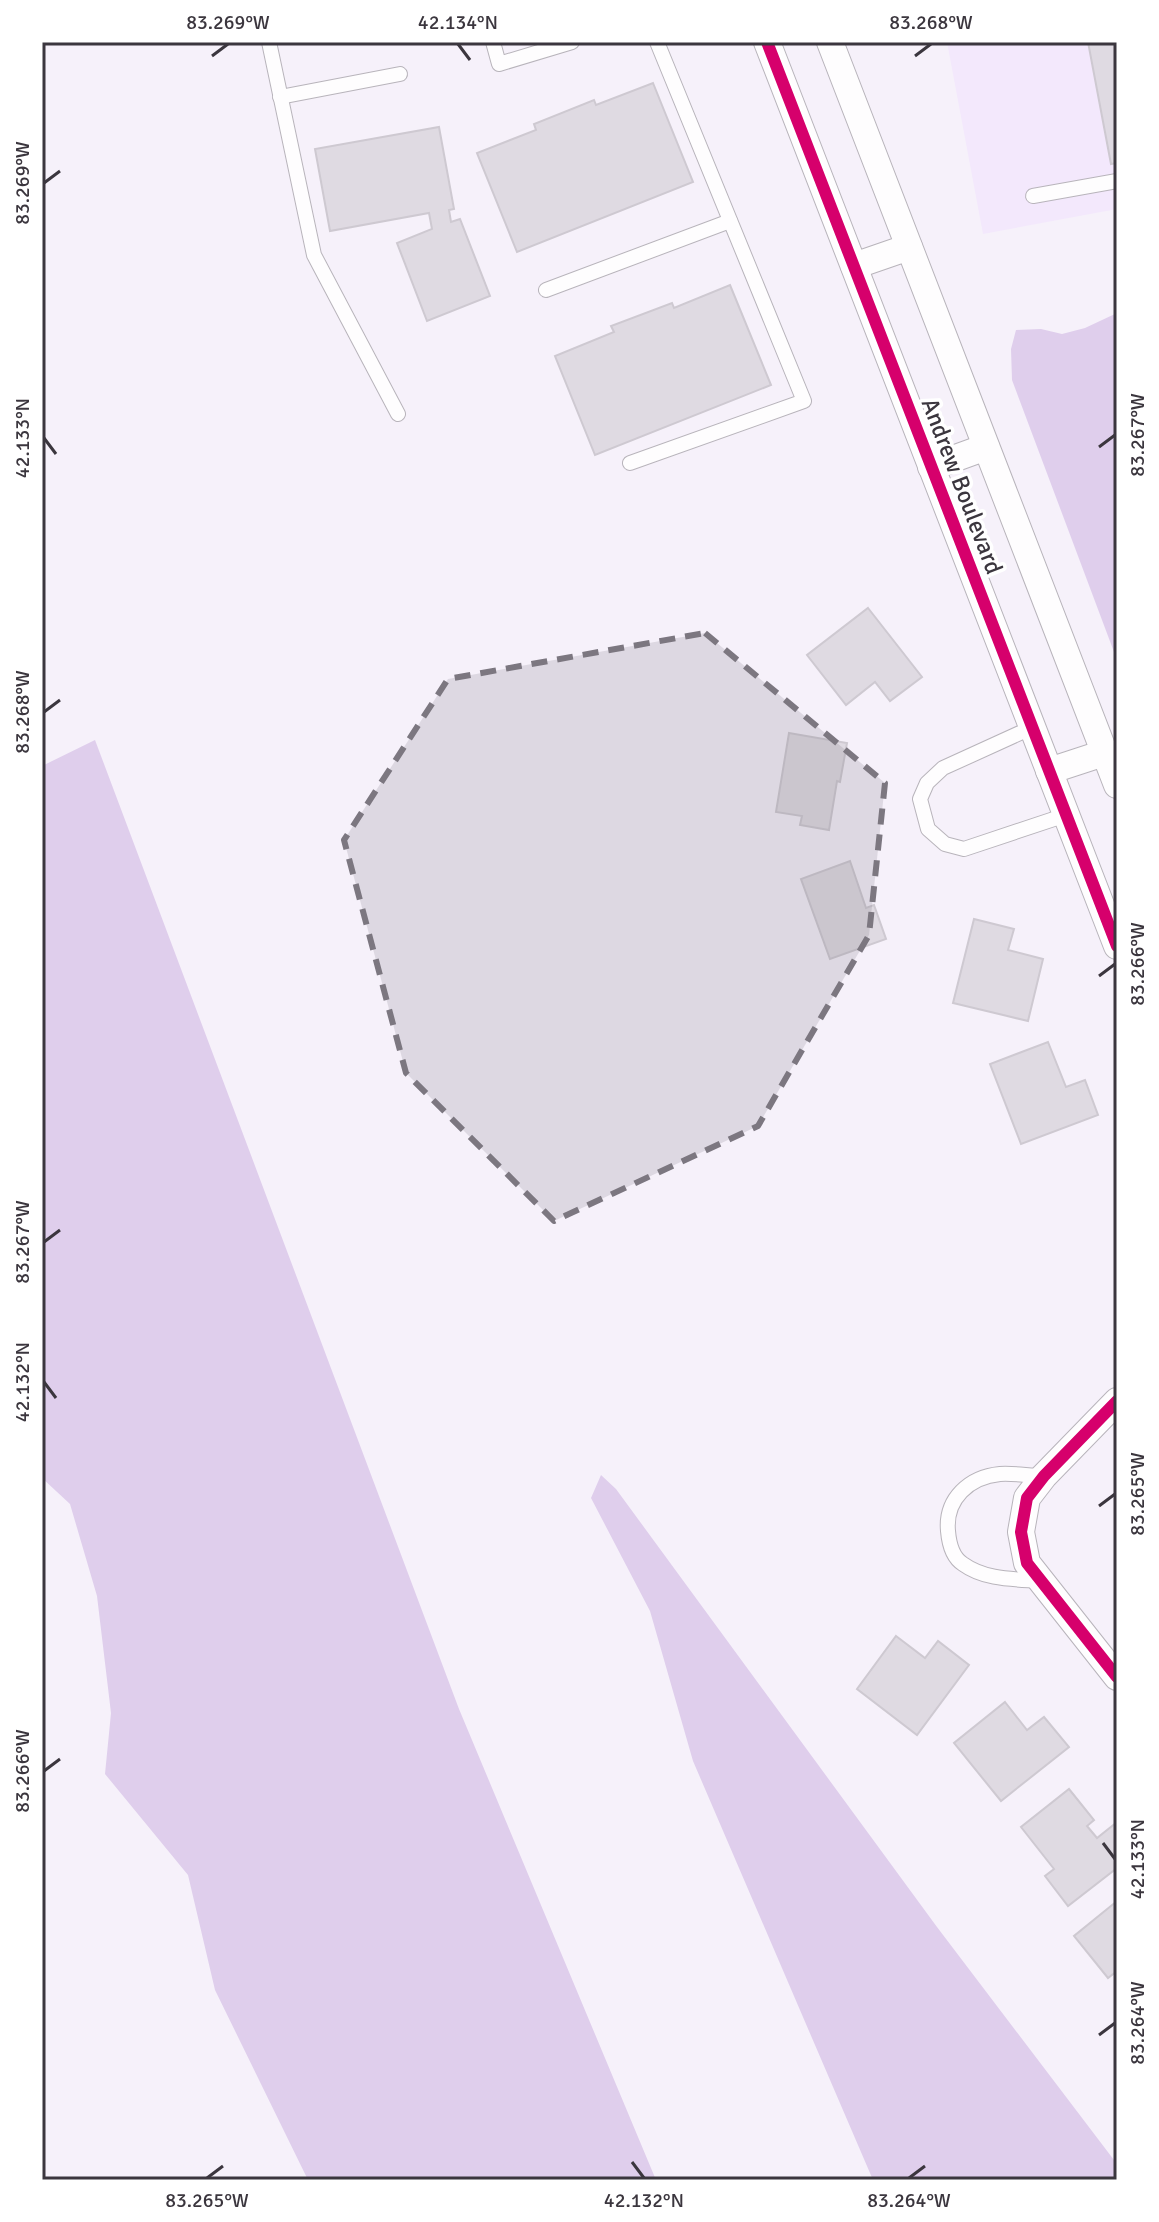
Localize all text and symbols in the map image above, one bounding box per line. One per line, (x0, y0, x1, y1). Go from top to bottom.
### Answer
text: 83.269°W (186, 10, 270, 35)
text: 42.134°N (418, 10, 498, 35)
text: 83.268°W (889, 10, 973, 35)
text: 83.269°W (10, 141, 35, 225)
text: 83.267°W (1125, 393, 1150, 477)
street label: Andrew Boulevard (915, 394, 1009, 578)
text: 42.133°N (10, 398, 35, 478)
text: 83.268°W (10, 670, 35, 754)
text: 83.266°W (1125, 922, 1150, 1006)
text: 83.267°W (10, 1200, 35, 1284)
text: 42.132°N (10, 1342, 35, 1422)
text: 83.265°W (1125, 1452, 1150, 1536)
text: 83.266°W (10, 1729, 35, 1813)
text: 42.133°N (1125, 1819, 1150, 1899)
text: 83.264°W (1125, 1981, 1150, 2065)
text: 83.265°W (165, 2188, 249, 2213)
text: 42.132°N (604, 2188, 684, 2213)
text: 83.264°W (867, 2188, 951, 2213)

